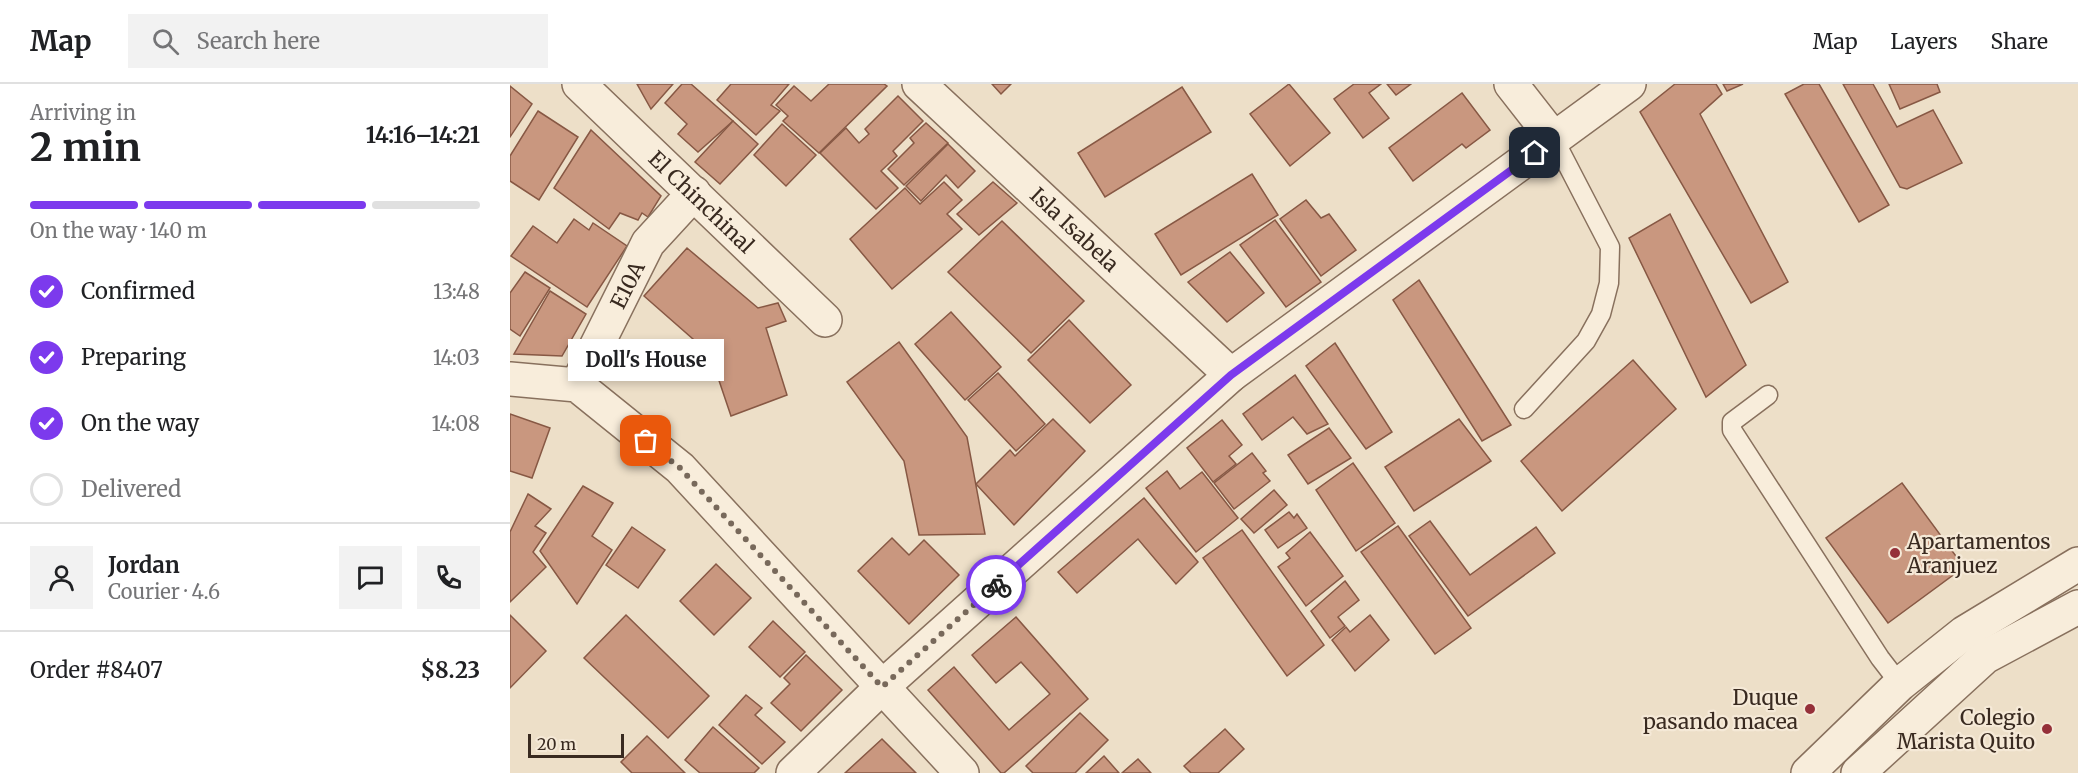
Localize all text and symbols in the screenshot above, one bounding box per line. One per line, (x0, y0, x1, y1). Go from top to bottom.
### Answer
search box (128, 14, 548, 68)
text: Map (30, 23, 92, 59)
icon: search (149, 25, 182, 58)
text: Search here (197, 27, 320, 55)
text: Map (1813, 28, 1858, 55)
text: Layers (1891, 28, 1958, 55)
text: Share (1991, 28, 2048, 55)
text: Arriving in (30, 100, 136, 125)
text: 14:16–14:21 (366, 121, 480, 149)
text: 2 min (30, 123, 141, 172)
pin (1509, 127, 1560, 178)
icon: home (1518, 136, 1551, 169)
street label: El Chinchinal (643, 145, 761, 259)
street label: Isla Isabela (1025, 181, 1125, 277)
text: On the way · 140 m (30, 218, 207, 243)
street label: E10A (604, 256, 650, 313)
icon: check (30, 275, 63, 308)
text: Confirmed (81, 277, 195, 305)
text: 13:48 (433, 279, 480, 304)
callout: Doll's House (568, 339, 724, 381)
icon: check (30, 341, 63, 374)
text: Preparing (81, 343, 186, 371)
text: 14:03 (433, 345, 480, 370)
text: Doll's House (585, 347, 707, 372)
icon: check (30, 407, 63, 440)
text: On the way (81, 409, 199, 437)
text: 14:08 (431, 411, 480, 436)
pin (620, 415, 671, 466)
icon: bag (629, 424, 662, 457)
text: Delivered (81, 475, 181, 503)
place label: Apartamentos Aranjuez (1906, 528, 2051, 579)
button: person (30, 546, 93, 609)
button: chat (339, 546, 402, 609)
button: phone (417, 546, 480, 609)
marker: Apartamentos Aranjuez (1888, 546, 1902, 560)
text: Jordan (108, 551, 180, 579)
courier (966, 555, 1026, 615)
icon: bike (980, 569, 1013, 602)
text: Courier · 4.6 (108, 579, 220, 604)
text: Order #8407 (30, 656, 163, 684)
text: $8.23 (421, 656, 480, 684)
place label: Duque pasando macea (1643, 684, 1798, 735)
marker: Duque pasando macea (1803, 702, 1817, 716)
place label: Colegio Marista Quito (1897, 704, 2035, 755)
marker: Colegio Marista Quito (2040, 722, 2054, 736)
scale bar (528, 731, 624, 758)
text: 20 m (537, 734, 576, 754)

